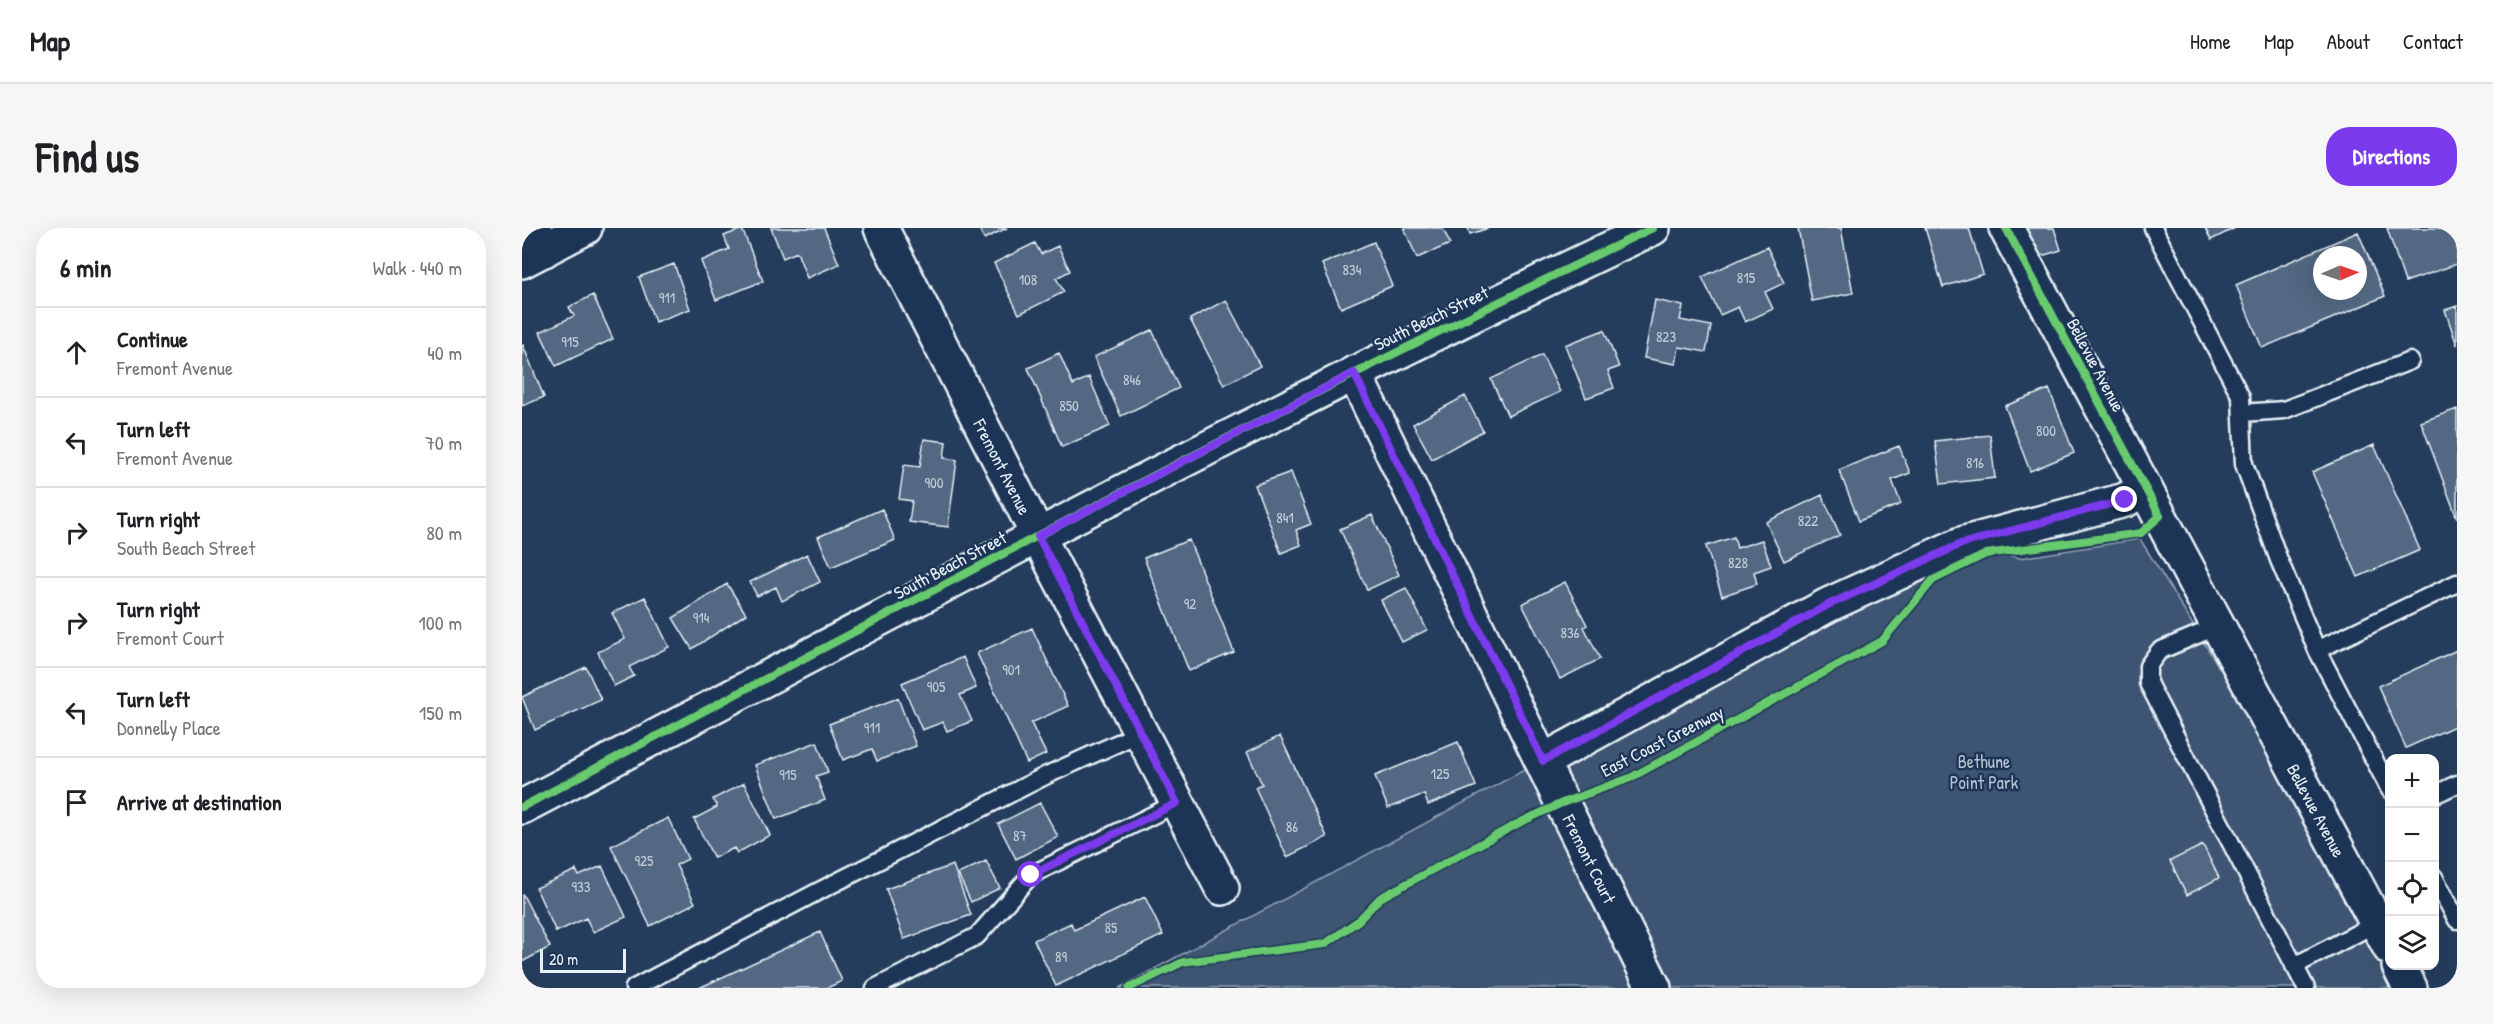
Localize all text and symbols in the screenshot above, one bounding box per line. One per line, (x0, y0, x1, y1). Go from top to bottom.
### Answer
text: Map (30, 22, 70, 60)
text: Home (2190, 27, 2231, 56)
text: Map (2264, 27, 2294, 56)
text: About (2327, 27, 2370, 56)
text: Contact (2403, 27, 2463, 56)
button: Directions (2326, 127, 2457, 186)
text: Find us (36, 128, 139, 185)
north arrow (2313, 246, 2367, 300)
text: 6 min (60, 250, 112, 285)
text: Walk · 440 m (373, 254, 462, 281)
house number: 834 (1343, 259, 1362, 280)
house number: 815 (1737, 267, 1756, 288)
house number: 108 (1019, 269, 1037, 290)
street label: South Beach Street (1370, 279, 1493, 357)
house number: 911 (659, 287, 675, 308)
street label: Bellevue Avenue (2061, 314, 2131, 416)
text: Continue (117, 324, 188, 354)
house number: 823 (1656, 326, 1676, 347)
house number: 915 (561, 331, 579, 352)
icon: ahead (60, 336, 93, 369)
text: 40 m (427, 339, 462, 366)
text: Fremont Avenue (117, 354, 233, 381)
house number: 846 (1123, 369, 1141, 390)
house number: 850 (1059, 395, 1079, 416)
text: Turn left (117, 414, 190, 444)
street label: Fremont Avenue (967, 414, 1038, 519)
house number: 800 (2036, 420, 2056, 441)
icon: left (60, 426, 93, 459)
text: 70 m (425, 429, 462, 456)
text: Fremont Avenue (117, 444, 233, 471)
house number: 816 (1966, 452, 1984, 473)
house number: 900 (925, 472, 944, 493)
route end (2111, 486, 2137, 512)
text: Turn right (117, 504, 200, 534)
house number: 841 (1276, 507, 1294, 528)
house number: 822 (1798, 510, 1818, 531)
icon: right (60, 516, 93, 549)
text: 80 m (426, 519, 462, 546)
street label: South Beach Street (889, 524, 1012, 605)
text: South Beach Street (117, 534, 255, 561)
house number: 828 (1728, 552, 1748, 573)
house number: 92 (1184, 593, 1196, 614)
text: Turn right (117, 594, 200, 624)
icon: right (60, 606, 93, 639)
house number: 914 (693, 607, 710, 628)
text: 100 m (419, 609, 462, 636)
house number: 836 (1560, 622, 1580, 643)
text: Fremont Court (117, 624, 224, 651)
house number: 901 (1002, 659, 1020, 680)
house number: 905 (927, 676, 946, 697)
text: Turn left (117, 684, 190, 714)
icon: left (60, 696, 93, 729)
text: 150 m (419, 699, 462, 726)
street label: East Coast Greenway (1596, 699, 1728, 783)
text: Donnelly Place (117, 714, 221, 741)
house number: 911 (864, 717, 880, 738)
park label: Bethune Point Park (1950, 749, 2019, 795)
map controls (2385, 754, 2439, 970)
button: + (2385, 754, 2439, 808)
street label: Bellevue Avenue (2281, 759, 2352, 862)
house number: 125 (1431, 763, 1450, 784)
house number: 915 (779, 764, 797, 785)
icon: arrive (60, 786, 93, 819)
text: Arrive at destination (117, 787, 282, 817)
button: − (2385, 808, 2439, 862)
street label: Fremont Court (1557, 809, 1623, 908)
house number: 86 (1286, 816, 1298, 837)
house number: 87 (1013, 825, 1027, 846)
house number: 925 (635, 850, 654, 871)
route start (1017, 861, 1043, 887)
button: locate (2385, 862, 2439, 916)
house number: 933 (572, 876, 591, 897)
button: layers (2385, 916, 2439, 970)
house number: 85 (1105, 917, 1118, 938)
scale bar (540, 946, 626, 974)
house number: 89 (1055, 946, 1067, 967)
text: 20 m (549, 948, 578, 970)

